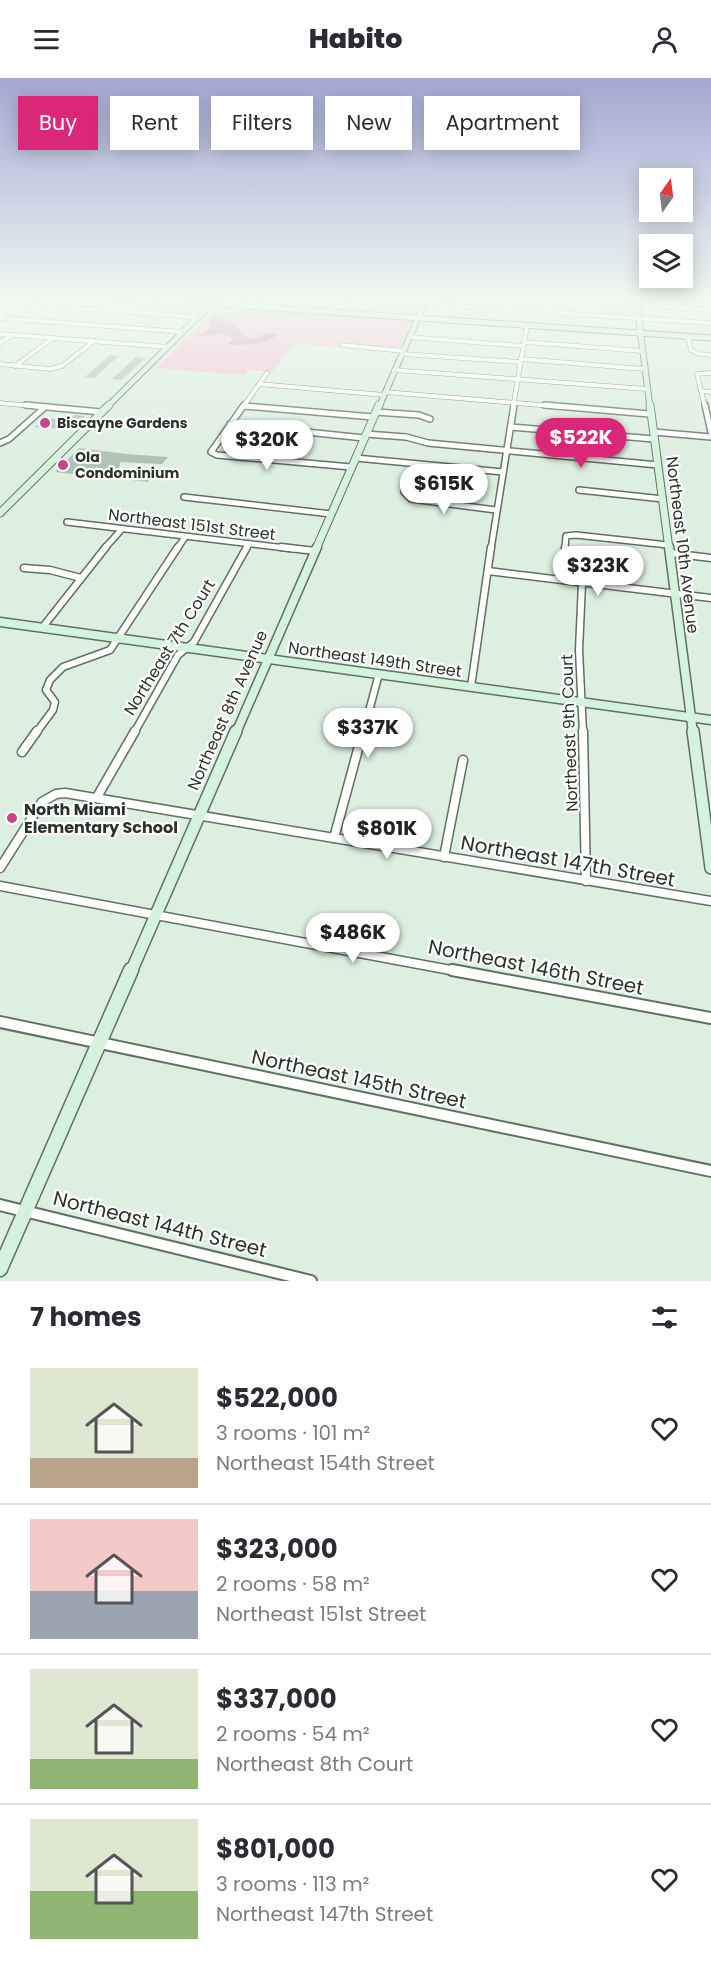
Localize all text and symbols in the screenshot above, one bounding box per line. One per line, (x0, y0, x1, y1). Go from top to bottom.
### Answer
text: Habito (309, 20, 402, 57)
icon: menu (30, 23, 63, 56)
icon: person (648, 23, 681, 56)
chip: Buy (18, 96, 98, 150)
chip: Rent (110, 96, 199, 150)
chip: Filters (211, 96, 313, 150)
chip: New (325, 96, 412, 150)
chip: Apartment (424, 96, 580, 150)
north arrow (639, 168, 693, 222)
map controls (639, 168, 693, 288)
button: layers (639, 234, 693, 288)
place label: Biscayne Gardens (57, 413, 188, 433)
marker: Biscayne Gardens (38, 416, 52, 430)
pin: $522K (539, 418, 623, 469)
pin: $320K (225, 420, 309, 471)
text: $522K (550, 423, 612, 451)
text: $320K (235, 425, 299, 453)
place label: Ola Condominium (75, 447, 179, 483)
street label: Northeast 10th Avenue (660, 455, 705, 635)
marker: Ola Condominium (56, 458, 70, 472)
pin: $615K (402, 464, 486, 515)
text: $615K (414, 469, 474, 497)
street label: Northeast 151st Street (107, 503, 277, 546)
pin: $323K (556, 546, 640, 597)
text: $323K (567, 551, 629, 579)
street label: Northeast 7th Court (118, 575, 221, 720)
street label: Northeast 8th Avenue (182, 626, 273, 794)
street label: Northeast 149th Street (287, 636, 463, 683)
street label: Northeast 9th Court (555, 654, 584, 812)
pin: $337K (326, 708, 410, 759)
text: $337K (337, 713, 399, 741)
place label: North Miami Elementary School (24, 798, 178, 839)
pin: $801K (345, 809, 429, 860)
marker: North Miami Elementary School (5, 811, 19, 825)
text: $801K (357, 814, 417, 842)
street label: Northeast 147th Street (459, 828, 677, 894)
pin: $486K (311, 913, 395, 964)
text: $486K (320, 918, 386, 946)
street label: Northeast 146th Street (426, 932, 646, 1002)
street label: Northeast 145th Street (249, 1043, 469, 1115)
street label: Northeast 144th Street (50, 1184, 270, 1264)
text: 7 homes (30, 1299, 142, 1335)
icon: filters (648, 1301, 681, 1334)
text: $522,000 (216, 1380, 338, 1416)
icon: home (78, 1392, 150, 1464)
icon: heart (648, 1412, 681, 1445)
text: 3 rooms · 101 m² (216, 1419, 370, 1447)
text: Northeast 154th Street (216, 1449, 435, 1477)
text: $323,000 (216, 1531, 338, 1567)
icon: home (78, 1543, 150, 1615)
icon: heart (648, 1563, 681, 1596)
text: 2 rooms · 58 m² (216, 1570, 370, 1598)
text: Northeast 151st Street (216, 1600, 426, 1628)
text: $337,000 (216, 1681, 337, 1717)
icon: home (78, 1693, 150, 1765)
icon: heart (648, 1713, 681, 1746)
text: 2 rooms · 54 m² (216, 1720, 370, 1748)
text: Northeast 8th Court (216, 1750, 413, 1778)
text: $801,000 (216, 1831, 335, 1867)
icon: home (78, 1843, 150, 1915)
icon: heart (648, 1863, 681, 1896)
text: 3 rooms · 113 m² (216, 1870, 369, 1898)
text: Northeast 147th Street (216, 1900, 433, 1928)

